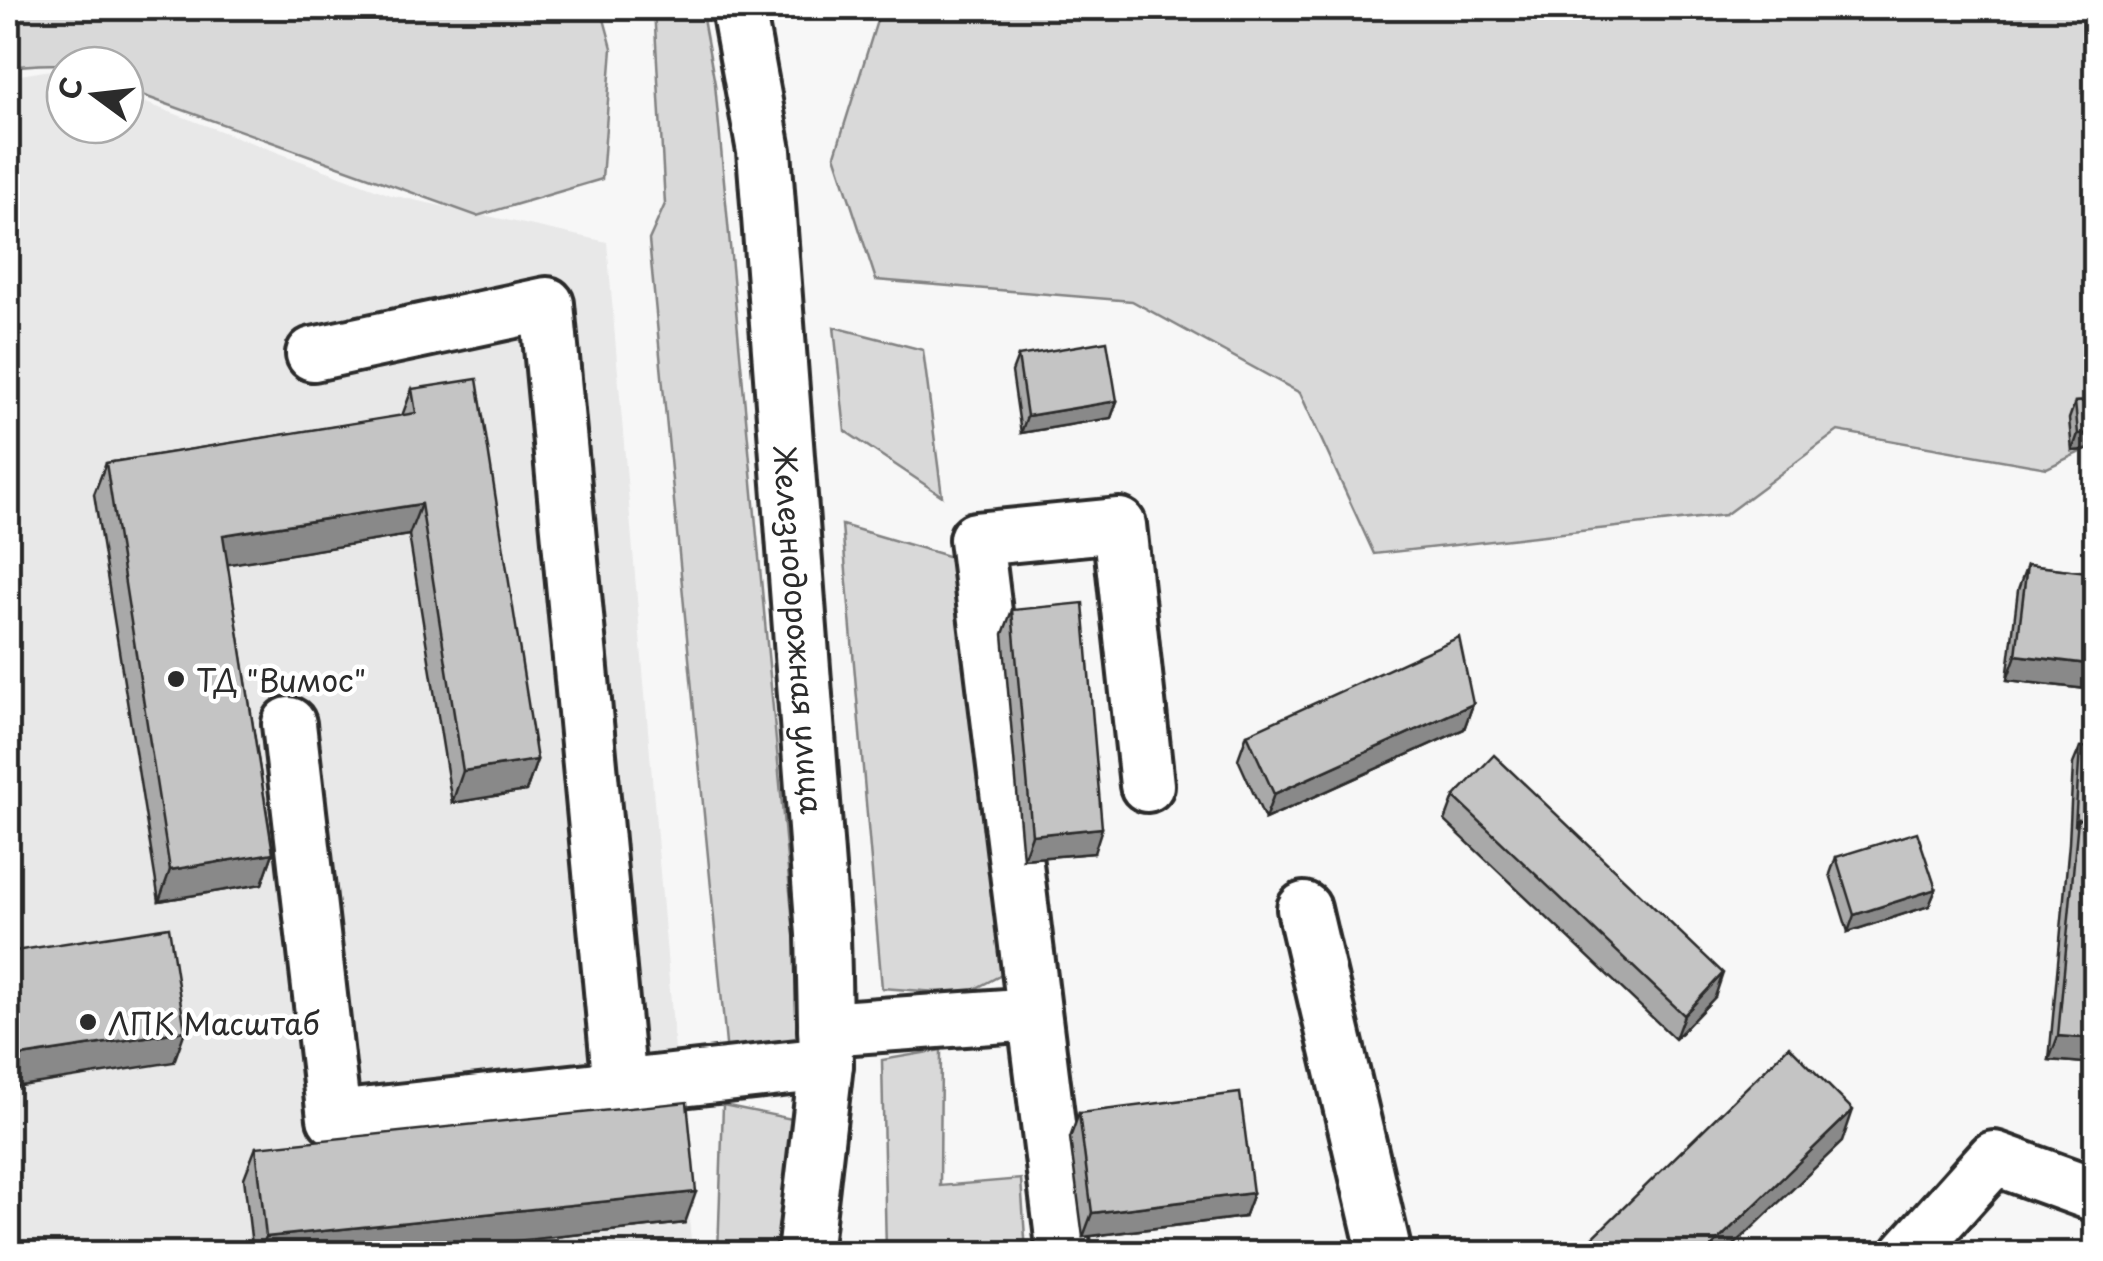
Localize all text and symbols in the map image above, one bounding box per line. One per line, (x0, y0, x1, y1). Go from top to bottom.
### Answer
north arrow (45, 45, 145, 145)
text: С (46, 72, 93, 104)
street label: Железнодорожная улица (764, 443, 836, 816)
place label: ТД "Вимос" (196, 657, 366, 702)
marker: ТД "Вимос" (165, 668, 187, 690)
place label: ЛПК Масштаб (108, 1000, 320, 1045)
marker: ЛПК Масштаб (77, 1011, 99, 1033)

